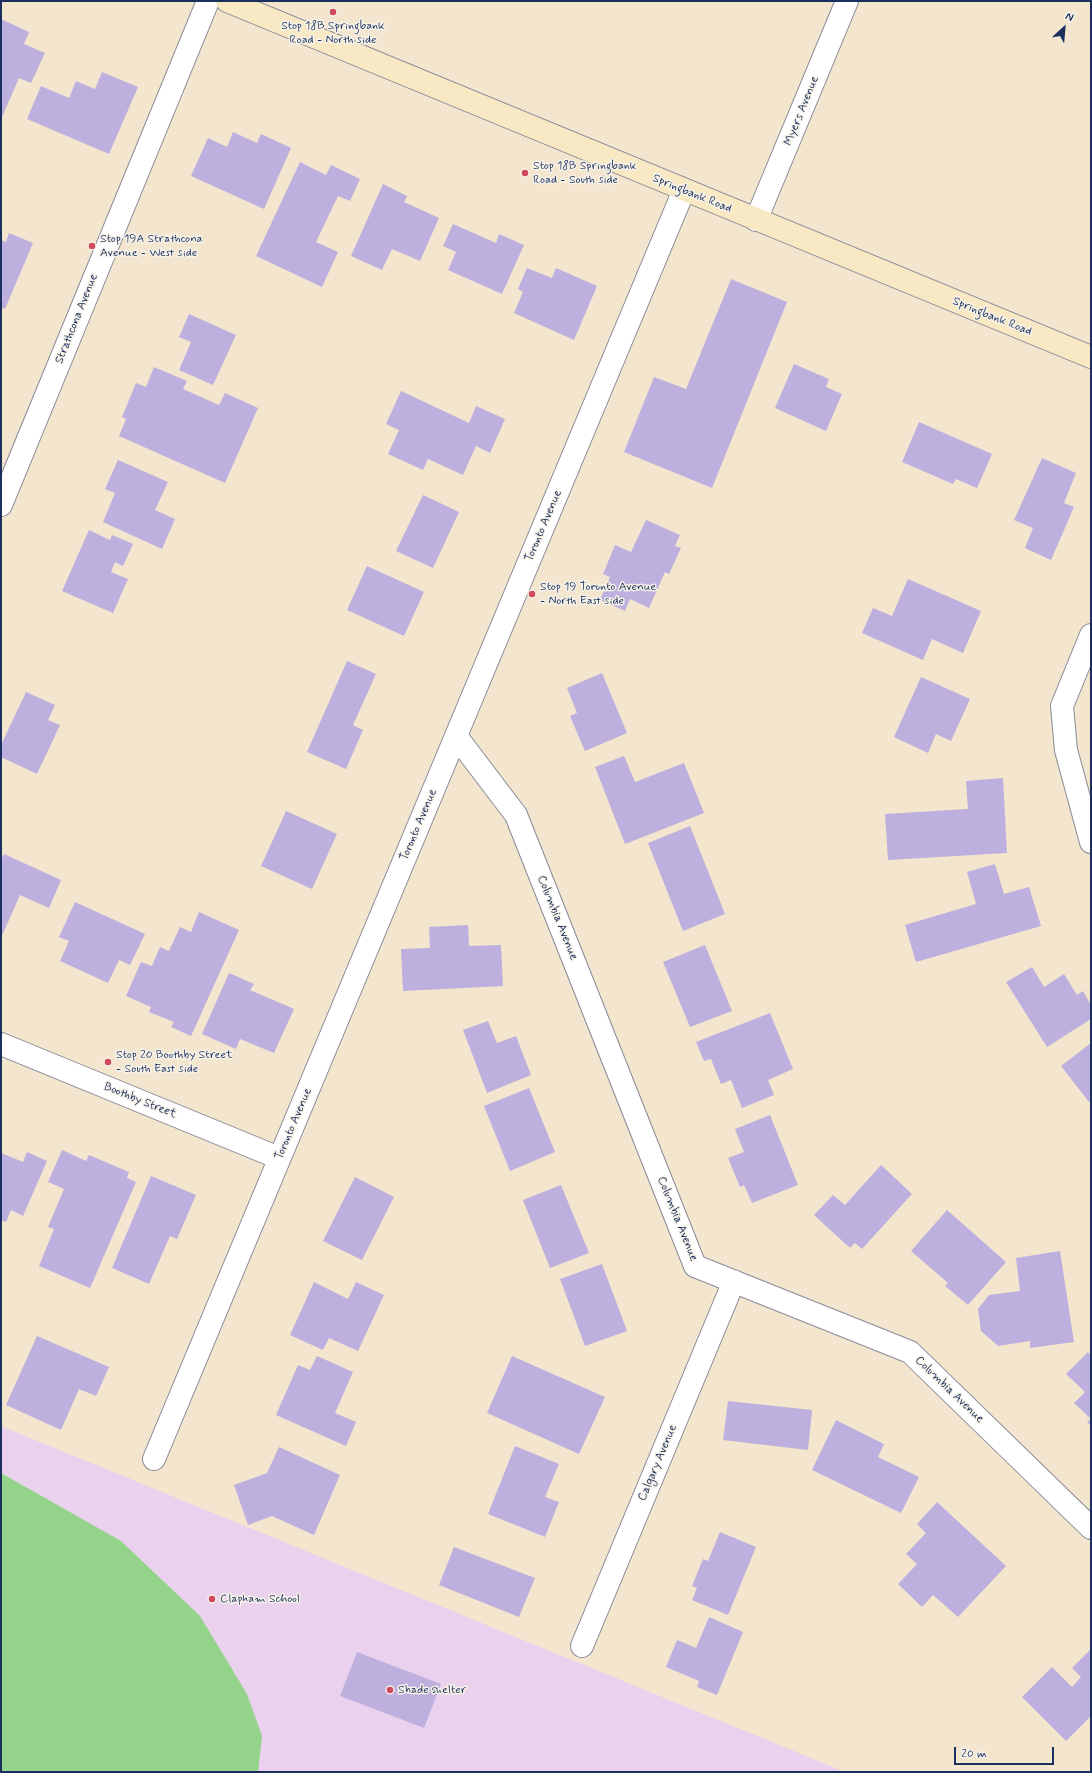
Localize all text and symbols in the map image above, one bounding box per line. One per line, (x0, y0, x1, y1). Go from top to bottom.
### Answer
marker: Stop 18B Springbank Road - North side (328, 7, 338, 17)
north arrow (1044, 8, 1084, 48)
text: N (1063, 9, 1076, 25)
place label: Stop 18B Springbank Road - North side (281, 19, 385, 47)
street label: Myers Avenue (782, 74, 822, 148)
place label: Stop 18B Springbank Road - South side (533, 159, 637, 187)
marker: Stop 18B Springbank Road - South side (520, 168, 530, 178)
street label: Springbank Road (650, 172, 734, 216)
place label: Stop 19A Strathcona Avenue - West side (100, 232, 202, 260)
marker: Stop 19A Strathcona Avenue - West side (87, 241, 97, 251)
street label: Strathcona Avenue (52, 272, 102, 366)
street label: Springbank Road (950, 295, 1034, 339)
street label: Toronto Avenue (522, 488, 566, 564)
place label: Stop 19 Toronto Avenue - North East side (540, 580, 656, 608)
marker: Stop 19 Toronto Avenue - North East side (527, 589, 537, 599)
street label: Toronto Avenue (397, 787, 441, 863)
street label: Columbia Avenue (533, 874, 581, 962)
place label: Stop 20 Boothby Street - South East side (116, 1048, 233, 1076)
marker: Stop 20 Boothby Street - South East side (103, 1057, 113, 1067)
street label: Boothby Street (102, 1080, 178, 1122)
street label: Toronto Avenue (272, 1086, 316, 1162)
street label: Columbia Avenue (653, 1175, 701, 1263)
street label: Columbia Avenue (912, 1354, 986, 1426)
street label: Calgary Avenue (635, 1423, 681, 1503)
place label: Clapham School (220, 1592, 300, 1606)
marker: Clapham School (207, 1594, 217, 1604)
place label: Shade shelter (398, 1683, 466, 1697)
marker: Shade shelter (385, 1685, 395, 1695)
scale bar (956, 1739, 1056, 1765)
text: 20 m (961, 1746, 987, 1762)

